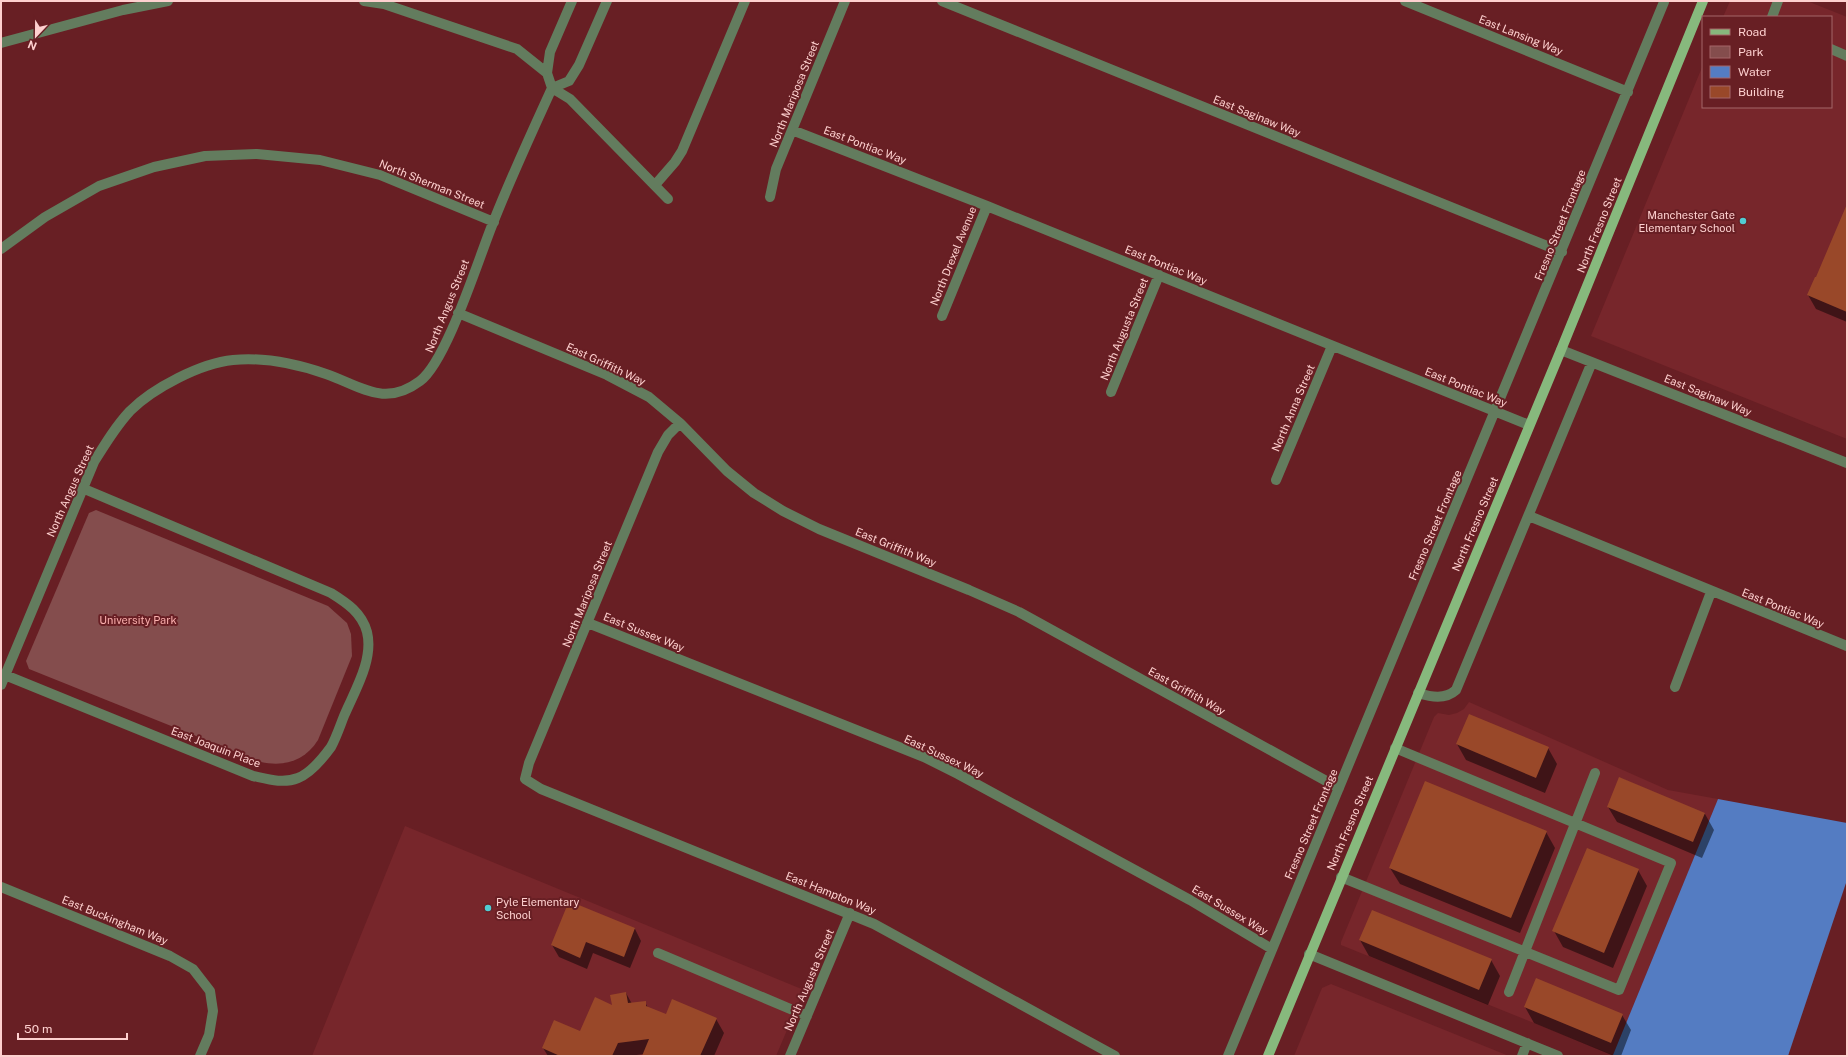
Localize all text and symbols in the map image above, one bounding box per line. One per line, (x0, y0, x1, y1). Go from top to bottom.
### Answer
street label: East Lansing Way (1477, 13, 1565, 57)
north arrow (16, 16, 56, 56)
legend (1702, 16, 1832, 108)
text: Road (1738, 25, 1766, 39)
text: N (26, 38, 38, 52)
street label: North Mariposa Street (767, 39, 821, 149)
text: Park (1738, 45, 1764, 59)
text: Water (1738, 65, 1772, 79)
text: Building (1738, 85, 1784, 99)
street label: East Saginaw Way (1212, 93, 1303, 139)
street label: East Pontiac Way (822, 124, 908, 166)
street label: North Sherman Street (377, 157, 487, 211)
street label: Fresno Street Frontage (1532, 168, 1588, 282)
street label: North Fresno Street (1574, 176, 1624, 274)
street label: North Drexel Avenue (928, 205, 978, 307)
place label: Manchester Gate Elementary School (1638, 209, 1735, 234)
marker: Manchester Gate Elementary School (1738, 216, 1748, 226)
street label: East Pontiac Way (1123, 243, 1209, 287)
street label: North Angus Street (423, 258, 471, 354)
street label: North Augusta Street (1098, 276, 1150, 382)
street label: East Griffith Way (564, 340, 648, 388)
street label: North Anna Street (1269, 363, 1317, 453)
street label: East Pontiac Way (1423, 365, 1509, 409)
street label: East Saginaw Way (1663, 372, 1754, 418)
street label: North Angus Street (44, 443, 96, 539)
street label: Fresno Street Frontage (1406, 468, 1464, 582)
street label: North Fresno Street (1450, 475, 1500, 573)
street label: East Griffith Way (854, 525, 938, 569)
street label: North Mariposa Street (560, 539, 614, 649)
street label: East Pontiac Way (1740, 586, 1826, 630)
street label: East Sussex Way (602, 610, 686, 654)
park label: University Park (99, 614, 177, 626)
street label: East Griffith Way (1146, 665, 1228, 717)
street label: East Joaquin Place (169, 724, 263, 770)
street label: East Sussex Way (902, 732, 986, 780)
street label: Fresno Street Frontage (1282, 767, 1340, 881)
street label: North Fresno Street (1325, 774, 1375, 872)
street label: East Hampton Way (784, 869, 878, 917)
street label: East Sussex Way (1190, 883, 1270, 937)
street label: East Buckingham Way (60, 893, 170, 947)
place label: Pyle Elementary School (496, 896, 580, 921)
marker: Pyle Elementary School (483, 903, 493, 913)
street label: North Augusta Street (782, 927, 836, 1033)
scale bar (18, 1015, 127, 1041)
text: 50 m (24, 1022, 52, 1036)

